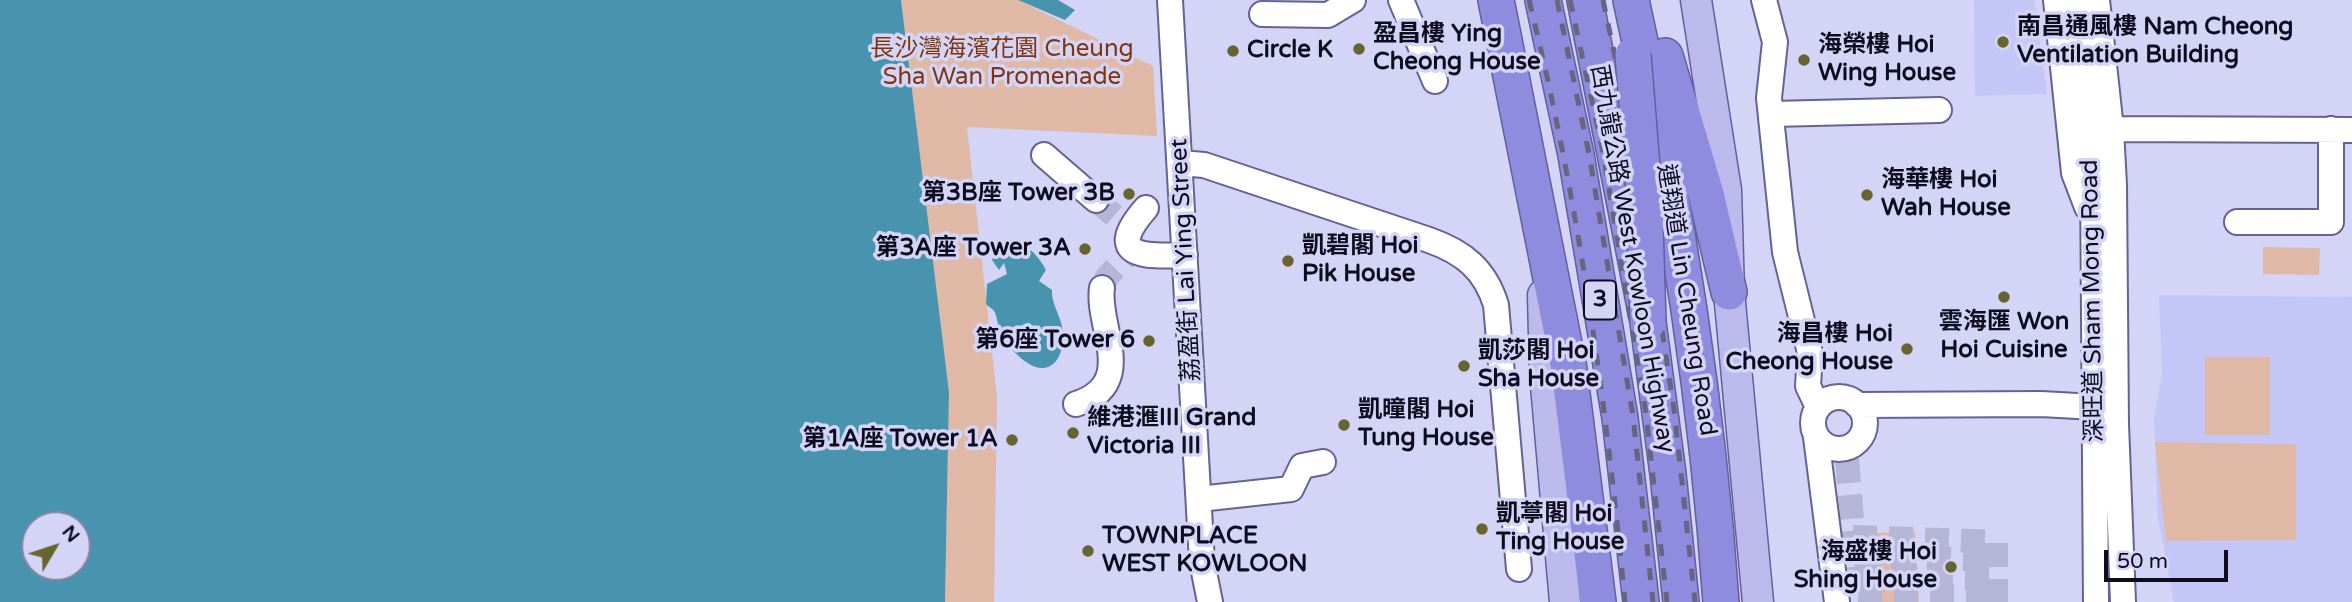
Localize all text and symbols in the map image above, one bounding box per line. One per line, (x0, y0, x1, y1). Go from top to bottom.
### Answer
place label: 南昌通風樓 Nam Cheong Ventilation Building (2017, 14, 2294, 70)
place label: 盈昌樓 Ying Cheong House (1373, 21, 1541, 77)
place label: 海榮樓 Hoi Wing House (1818, 32, 1956, 88)
marker: 南昌通風樓 Nam Cheong Ventilation Building (1995, 34, 2011, 50)
park label: 長沙灣海濱花園 Cheung Sha Wan Promenade (870, 36, 1134, 92)
place label: Circle K (1247, 37, 1333, 65)
marker: 盈昌樓 Ying Cheong House (1351, 41, 1367, 57)
marker: Circle K (1225, 43, 1241, 59)
marker: 海榮樓 Hoi Wing House (1796, 52, 1812, 68)
street label: 西九龍公路 West Kowloon Highway (1584, 63, 1680, 455)
street label: 荔盈街 Lai Ying Street (1165, 138, 1207, 382)
street label: 深旺道 Sham Mong Road (2076, 159, 2110, 443)
street label: 連翔道 Lin Cheung Road (1650, 162, 1722, 438)
place label: 海華樓 Hoi Wah House (1881, 167, 2011, 223)
place label: 第3B座 Tower 3B (922, 180, 1115, 208)
marker: 第3B座 Tower 3B (1121, 186, 1137, 202)
marker: 海華樓 Hoi Wah House (1859, 187, 1875, 203)
place label: 凱碧閣 Hoi Pik House (1302, 233, 1419, 289)
place label: 第3A座 Tower 3A (875, 235, 1071, 263)
marker: 第3A座 Tower 3A (1077, 241, 1093, 257)
marker: 凱碧閣 Hoi Pik House (1280, 253, 1296, 269)
road number: 3 (1584, 280, 1616, 320)
marker: 雲海匯 Won Hoi Cuisine (1996, 289, 2012, 305)
place label: 雲海匯 Won Hoi Cuisine (1939, 309, 2069, 365)
place label: 海昌樓 Hoi Cheong House (1725, 321, 1893, 377)
place label: 第6座 Tower 6 (975, 327, 1135, 355)
marker: 第6座 Tower 6 (1141, 333, 1157, 349)
place label: 凱莎閣 Hoi Sha House (1478, 338, 1599, 394)
marker: 海昌樓 Hoi Cheong House (1899, 341, 1915, 357)
marker: 凱莎閣 Hoi Sha House (1456, 358, 1472, 374)
place label: 凱曈閣 Hoi Tung House (1358, 397, 1494, 453)
place label: 維港滙III Grand Victoria III (1087, 405, 1256, 461)
marker: 凱曈閣 Hoi Tung House (1336, 417, 1352, 433)
marker: 維港滙III Grand Victoria III (1065, 425, 1081, 441)
place label: 第1A座 Tower 1A (802, 426, 998, 454)
marker: 第1A座 Tower 1A (1004, 432, 1020, 448)
place label: 凱葶閣 Hoi Ting House (1496, 501, 1624, 557)
north arrow (21, 511, 91, 581)
text: N (57, 521, 84, 547)
marker: 凱葶閣 Hoi Ting House (1474, 521, 1490, 537)
place label: TOWNPLACE WEST KOWLOON (1102, 523, 1308, 579)
scale bar (2107, 536, 2231, 580)
place label: 海盛樓 Hoi Shing House (1794, 539, 1937, 595)
marker: TOWNPLACE WEST KOWLOON (1080, 543, 1096, 559)
text: 50 m (2117, 549, 2168, 574)
marker: 海盛樓 Hoi Shing House (1943, 559, 1959, 575)

